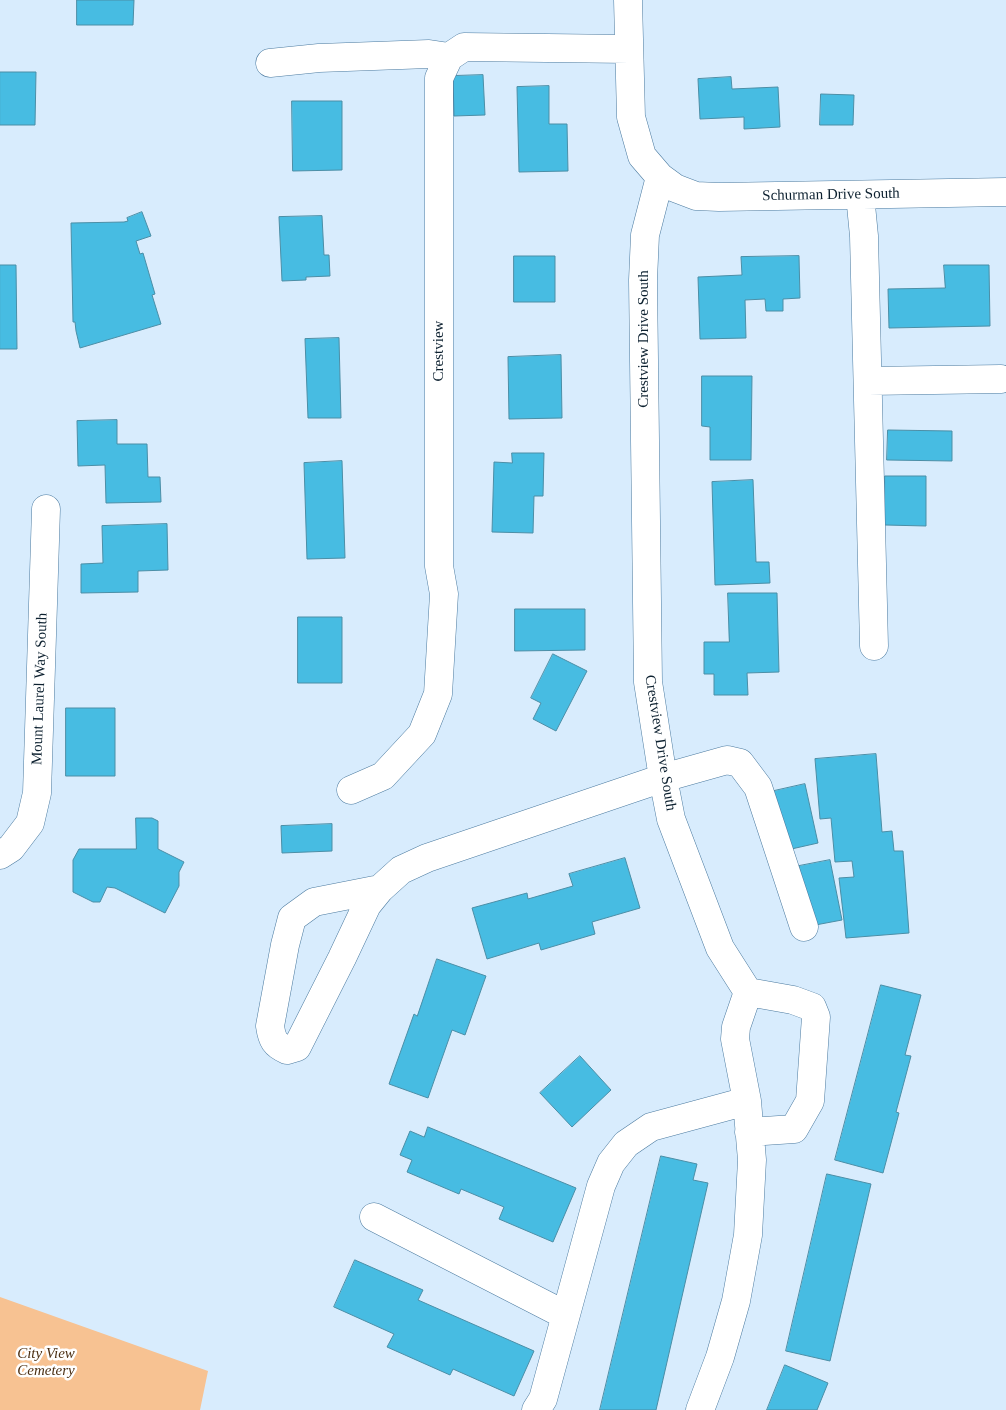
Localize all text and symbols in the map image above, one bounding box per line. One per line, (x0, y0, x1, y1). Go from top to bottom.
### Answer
street label: Schurman Drive South (762, 185, 900, 205)
street label: Crestview Drive South (635, 270, 653, 408)
street label: Crestview (430, 321, 448, 381)
street label: Mount Laurel Way South (28, 612, 52, 766)
street label: Crestview Drive South (640, 674, 680, 812)
park label: City View Cemetery (17, 1345, 75, 1380)

